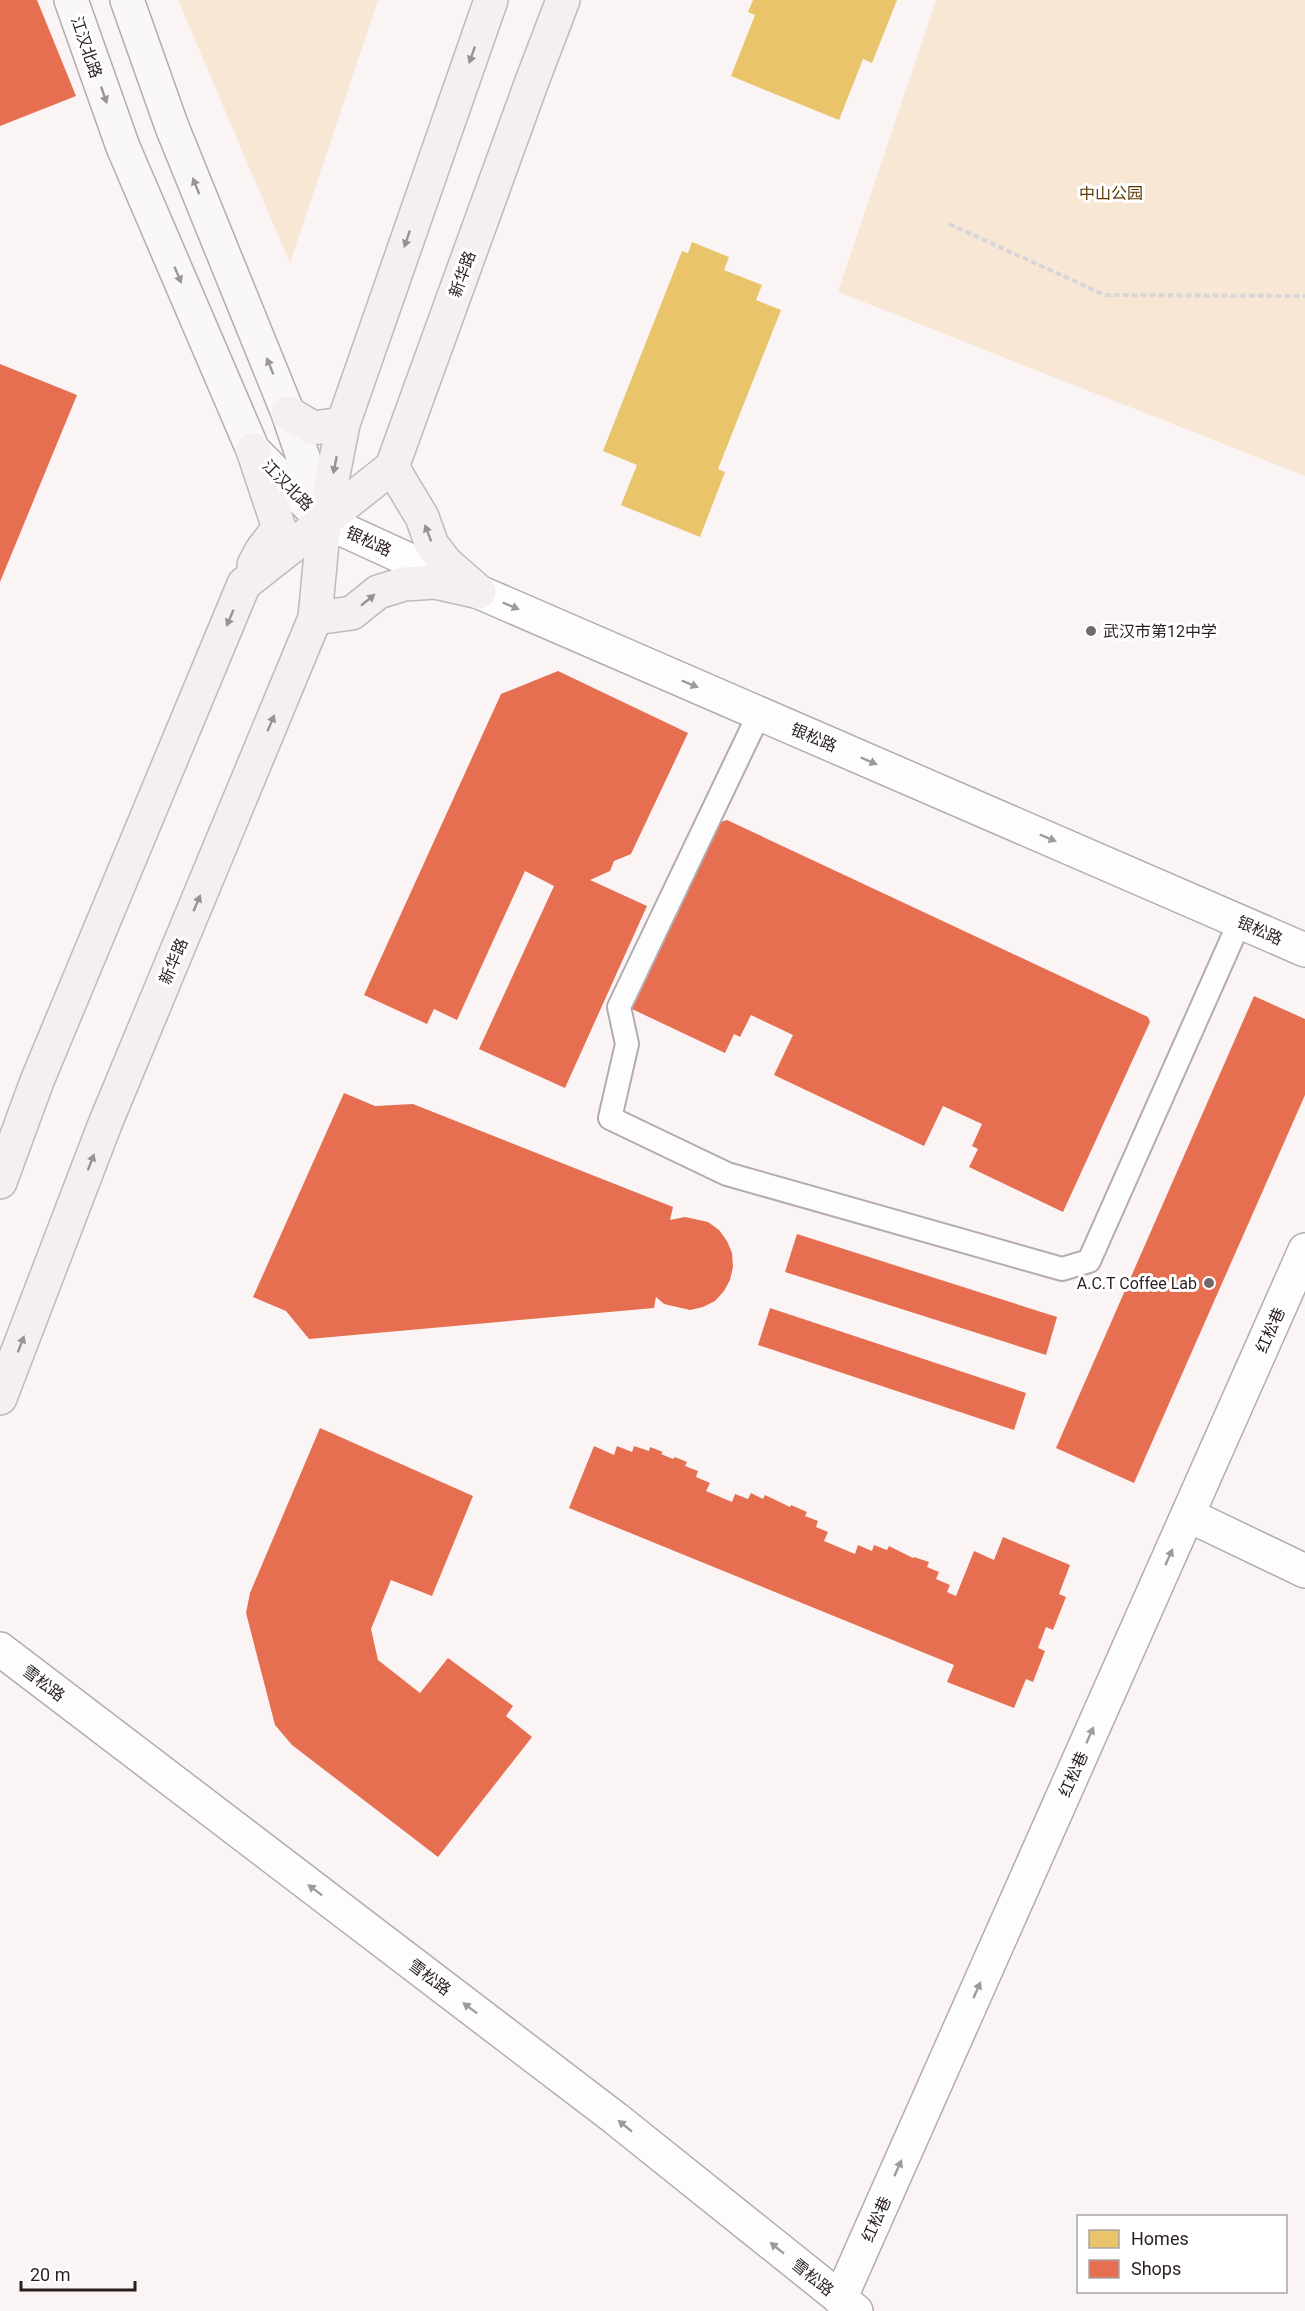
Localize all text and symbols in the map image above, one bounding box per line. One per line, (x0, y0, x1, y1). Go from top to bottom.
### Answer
street label: 江汉北路 (67, 14, 106, 81)
one-way arrow (466, 46, 476, 64)
one-way arrow (100, 86, 110, 104)
one-way arrow (191, 177, 200, 195)
park label: 中山公园 (1079, 184, 1143, 203)
one-way arrow (402, 230, 412, 248)
street label: 新华路 (445, 248, 480, 300)
one-way arrow (173, 267, 183, 285)
one-way arrow (265, 357, 275, 375)
one-way arrow (330, 455, 339, 474)
street label: 江汉北路 (258, 456, 317, 515)
street label: 银松路 (343, 523, 395, 560)
one-way arrow (422, 523, 432, 541)
one-way arrow (361, 594, 376, 606)
one-way arrow (502, 601, 520, 611)
one-way arrow (225, 609, 235, 627)
place label: 武汉市第12中学 (1103, 622, 1217, 641)
marker: 武汉市第12中学 (1084, 624, 1098, 638)
one-way arrow (681, 679, 698, 688)
one-way arrow (266, 714, 276, 732)
street label: 银松路 (788, 719, 840, 756)
one-way arrow (860, 756, 878, 766)
one-way arrow (1039, 833, 1057, 843)
one-way arrow (192, 894, 202, 912)
street label: 银松路 (1234, 912, 1286, 949)
street label: 新华路 (155, 935, 192, 987)
one-way arrow (86, 1152, 96, 1170)
place label: A.C.T Coffee Lab (1077, 1274, 1197, 1293)
marker: A.C.T Coffee Lab (1202, 1276, 1216, 1290)
street label: 红松巷 (1252, 1304, 1289, 1356)
one-way arrow (16, 1334, 26, 1352)
one-way arrow (1164, 1547, 1174, 1565)
street label: 雪松路 (19, 1661, 69, 1705)
one-way arrow (1086, 1726, 1095, 1744)
street label: 红松巷 (1055, 1748, 1092, 1800)
one-way arrow (308, 1884, 323, 1896)
street label: 雪松路 (405, 1955, 455, 1999)
one-way arrow (973, 1981, 982, 1999)
one-way arrow (463, 2002, 478, 2014)
one-way arrow (618, 2121, 633, 2133)
one-way arrow (893, 2159, 903, 2177)
street label: 红松巷 (858, 2193, 895, 2245)
legend (1077, 2215, 1287, 2293)
text: Homes (1131, 2228, 1189, 2249)
one-way arrow (770, 2243, 785, 2255)
scale bar (21, 2254, 135, 2292)
street label: 雪松路 (788, 2255, 837, 2300)
text: Shops (1131, 2258, 1181, 2279)
text: 20 m (30, 2264, 70, 2285)

